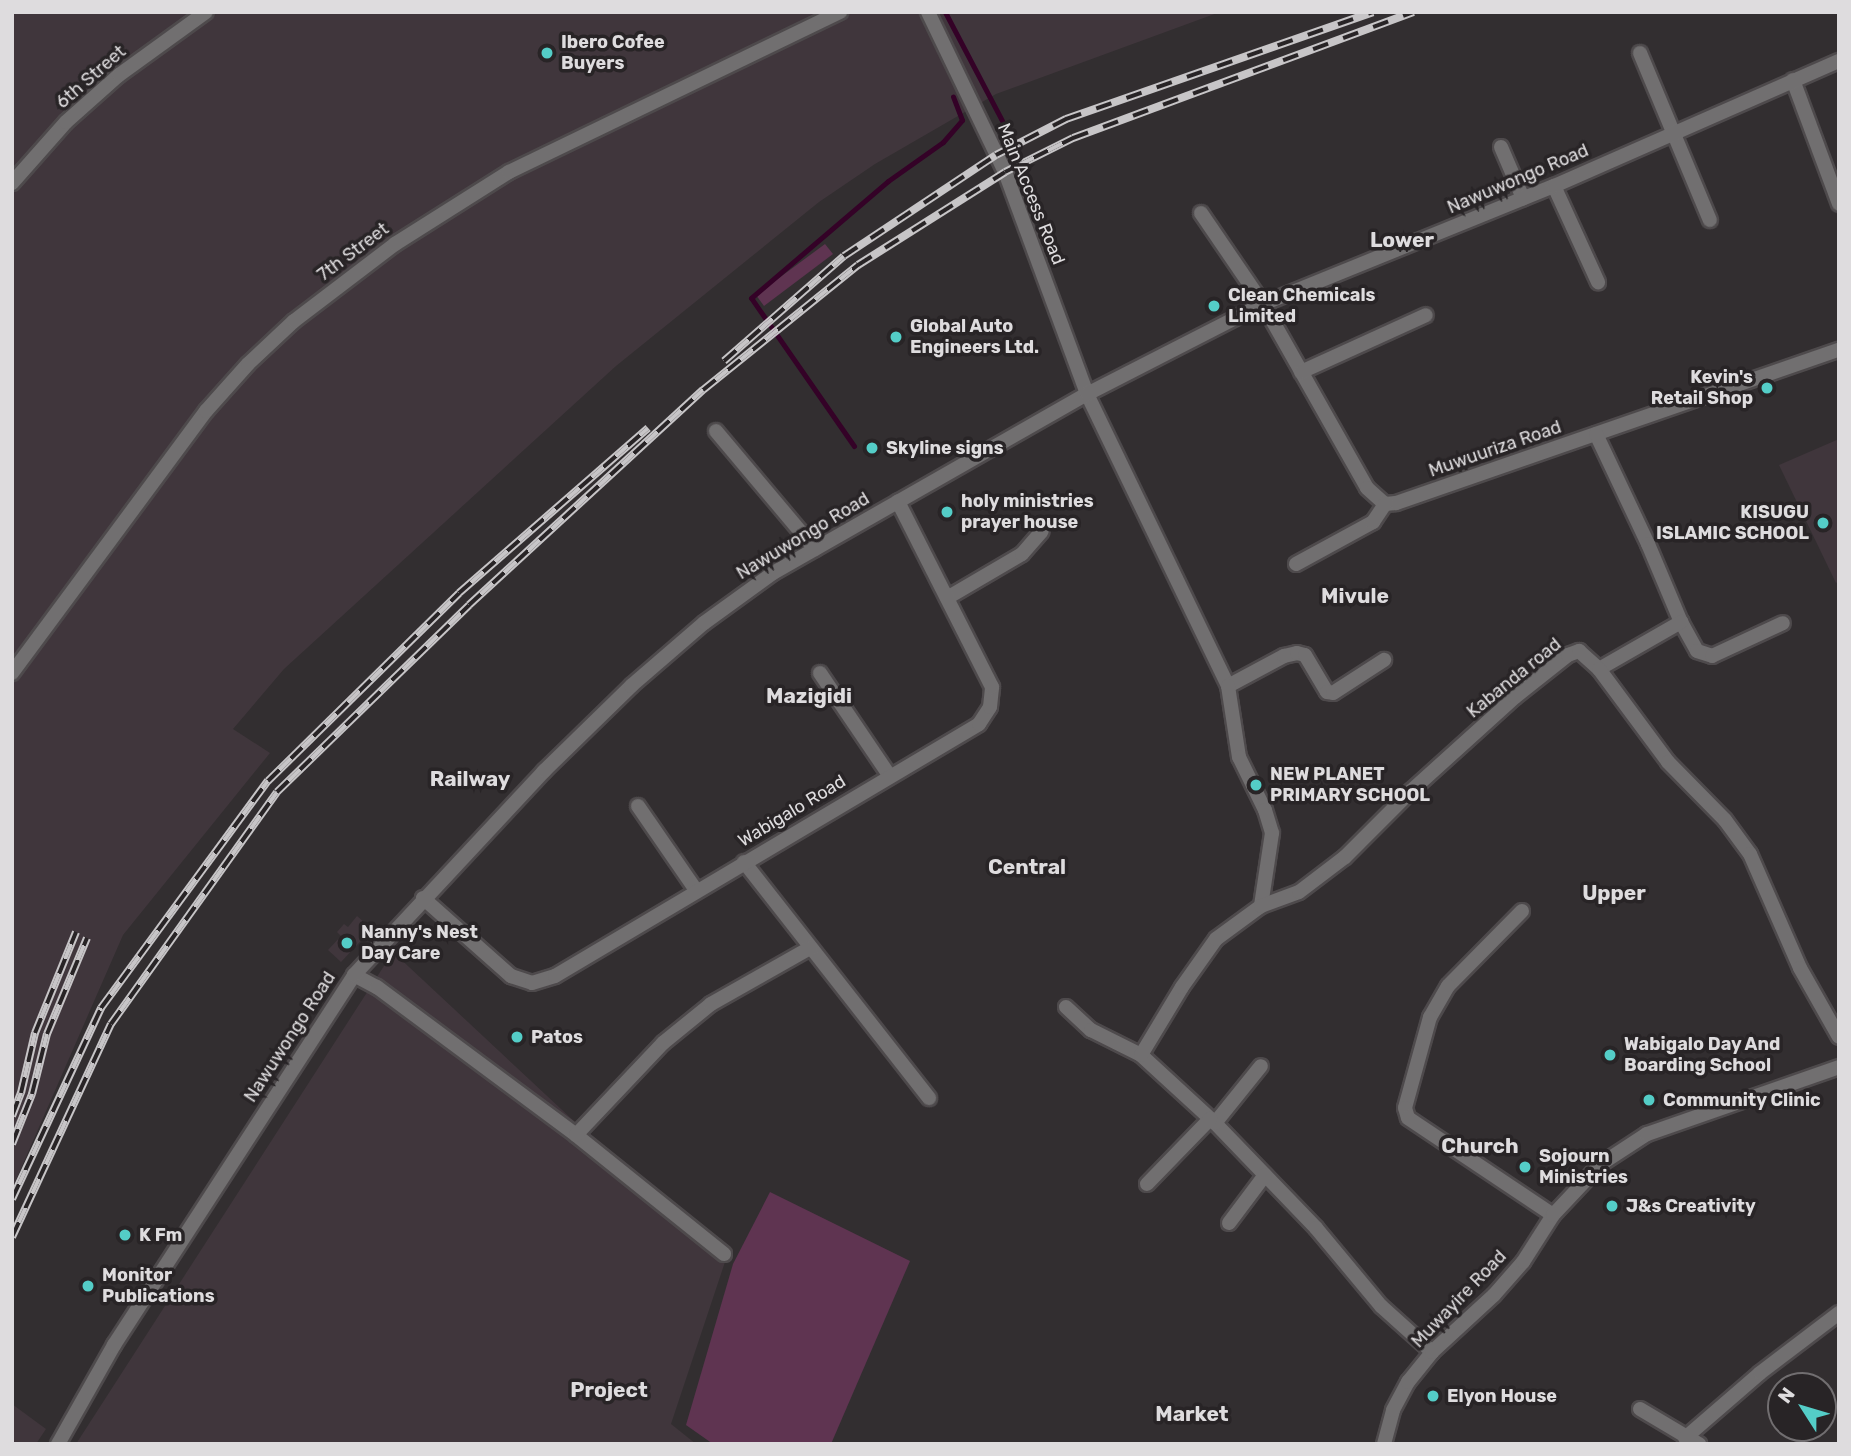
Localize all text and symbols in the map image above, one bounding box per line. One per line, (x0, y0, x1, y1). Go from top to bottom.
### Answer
place label: Ibero Cofee Buyers (561, 32, 665, 74)
street label: 6th Street (52, 41, 130, 113)
marker: Ibero Cofee Buyers (539, 45, 555, 61)
street label: Main Access Road (993, 120, 1069, 268)
street label: Nawuwongo Road (1444, 140, 1592, 218)
street label: 7th Street (313, 218, 393, 286)
district label: Lower (1370, 227, 1434, 253)
place label: Clean Chemicals Limited (1228, 285, 1376, 328)
marker: Clean Chemicals Limited (1206, 298, 1222, 314)
place label: Global Auto Engineers Ltd. (910, 316, 1039, 358)
marker: Global Auto Engineers Ltd. (888, 329, 904, 345)
place label: Kevin's Retail Shop (1651, 367, 1753, 410)
marker: Kevin's Retail Shop (1759, 380, 1775, 396)
street label: Muwuuriza Road (1426, 416, 1564, 482)
place label: Skyline signs (886, 437, 1004, 459)
marker: Skyline signs (864, 440, 880, 456)
street label: Nawuwongo Road (733, 488, 873, 584)
place label: holy ministries prayer house (961, 491, 1094, 534)
place label: KISUGU ISLAMIC SCHOOL (1656, 502, 1809, 544)
marker: holy ministries prayer house (939, 504, 955, 520)
marker: KISUGU ISLAMIC SCHOOL (1815, 515, 1831, 531)
district label: Mivule (1321, 583, 1389, 609)
street label: Kabanda road (1463, 633, 1565, 723)
district label: Mazigidi (766, 683, 852, 709)
place label: NEW PLANET PRIMARY SCHOOL (1270, 764, 1431, 806)
district label: Railway (430, 766, 510, 792)
street label: Wabigalo Road (734, 770, 850, 852)
marker: NEW PLANET PRIMARY SCHOOL (1248, 777, 1264, 793)
district label: Central (988, 854, 1066, 880)
district label: Upper (1582, 880, 1646, 906)
place label: Nanny's Nest Day Care (361, 922, 478, 964)
marker: Nanny's Nest Day Care (339, 935, 355, 951)
street label: Nawuwongo Road (240, 968, 340, 1106)
place label: Patos (531, 1026, 583, 1048)
marker: Patos (509, 1029, 525, 1045)
place label: Wabigalo Day And Boarding School (1624, 1034, 1781, 1076)
marker: Wabigalo Day And Boarding School (1602, 1047, 1618, 1063)
place label: Community Clinic (1663, 1089, 1821, 1111)
marker: Community Clinic (1641, 1092, 1657, 1108)
district label: Church (1441, 1133, 1519, 1159)
place label: Sojourn Ministries (1539, 1146, 1628, 1188)
marker: Sojourn Ministries (1517, 1159, 1533, 1175)
place label: J&s Creativity (1626, 1195, 1756, 1217)
marker: J&s Creativity (1604, 1198, 1620, 1214)
place label: K Fm (139, 1224, 182, 1246)
marker: K Fm (117, 1227, 133, 1243)
street label: Muwayire Road (1407, 1246, 1511, 1352)
place label: Monitor Publications (102, 1265, 215, 1308)
marker: Monitor Publications (80, 1278, 96, 1294)
north arrow (1767, 1372, 1837, 1442)
district label: Project (570, 1377, 648, 1403)
text: N (1773, 1383, 1800, 1408)
place label: Elyon House (1447, 1385, 1557, 1407)
marker: Elyon House (1425, 1388, 1441, 1404)
district label: Market (1155, 1401, 1229, 1427)

